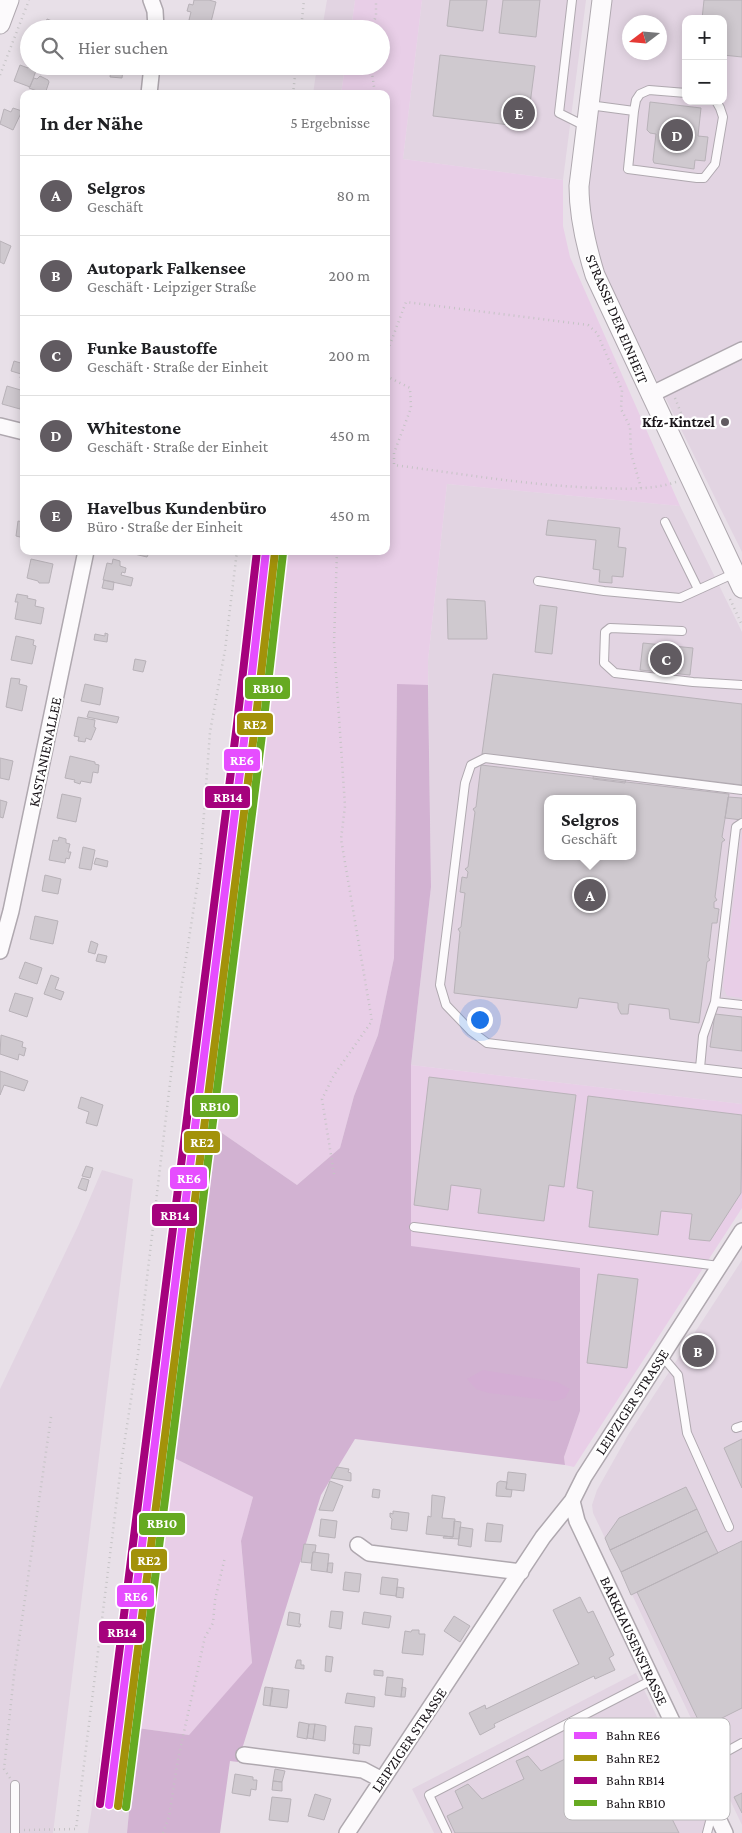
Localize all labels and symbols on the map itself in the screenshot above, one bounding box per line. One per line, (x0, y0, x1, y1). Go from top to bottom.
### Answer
north arrow (622, 15, 667, 60)
pin: E (503, 94, 535, 132)
pin: D (661, 116, 693, 154)
street label: STRASSE DER EINHEIT (582, 252, 652, 386)
place label: Kfz-Kintzel (642, 414, 716, 430)
marker: Kfz-Kintzel (719, 416, 731, 428)
pin: C (650, 640, 682, 678)
line badge: RB10 (244, 676, 291, 700)
text: RB10 (253, 680, 283, 696)
street label: KASTANIENALLEE (26, 696, 64, 808)
line badge: RE2 (236, 712, 274, 736)
text: RE2 (243, 716, 267, 732)
line badge: RE6 (223, 748, 261, 772)
text: RE6 (230, 752, 254, 768)
line badge: RB14 (204, 785, 251, 809)
text: RB14 (213, 789, 243, 805)
pin: A (574, 876, 606, 914)
your location (467, 1007, 493, 1033)
line badge: RB10 (191, 1094, 239, 1118)
text: RB10 (200, 1098, 230, 1114)
line badge: RE2 (183, 1130, 221, 1154)
text: RE2 (190, 1134, 214, 1150)
line badge: RE6 (169, 1166, 208, 1190)
text: RE6 (177, 1170, 201, 1186)
line badge: RB14 (151, 1203, 198, 1227)
text: RB14 (160, 1207, 190, 1223)
pin: B (682, 1332, 714, 1370)
street label: LEIPZIGER STRASSE (592, 1346, 672, 1458)
line badge: RB10 (138, 1512, 186, 1536)
text: RB10 (147, 1515, 177, 1531)
line badge: RE2 (130, 1548, 168, 1572)
text: RE2 (137, 1552, 161, 1568)
street label: BARKHAUSENSTRASSE (597, 1574, 671, 1708)
line badge: RE6 (116, 1584, 155, 1608)
text: RE6 (124, 1588, 148, 1604)
line badge: RB14 (98, 1620, 145, 1644)
text: RB14 (107, 1624, 137, 1640)
street label: LEIPZIGER STRASSE (368, 1685, 450, 1795)
legend (564, 1718, 730, 1820)
text: Bahn RE6 (606, 1727, 660, 1743)
text: Bahn RE2 (606, 1750, 660, 1766)
text: Bahn RB14 (606, 1772, 665, 1788)
text: Bahn RB10 (606, 1795, 666, 1811)

